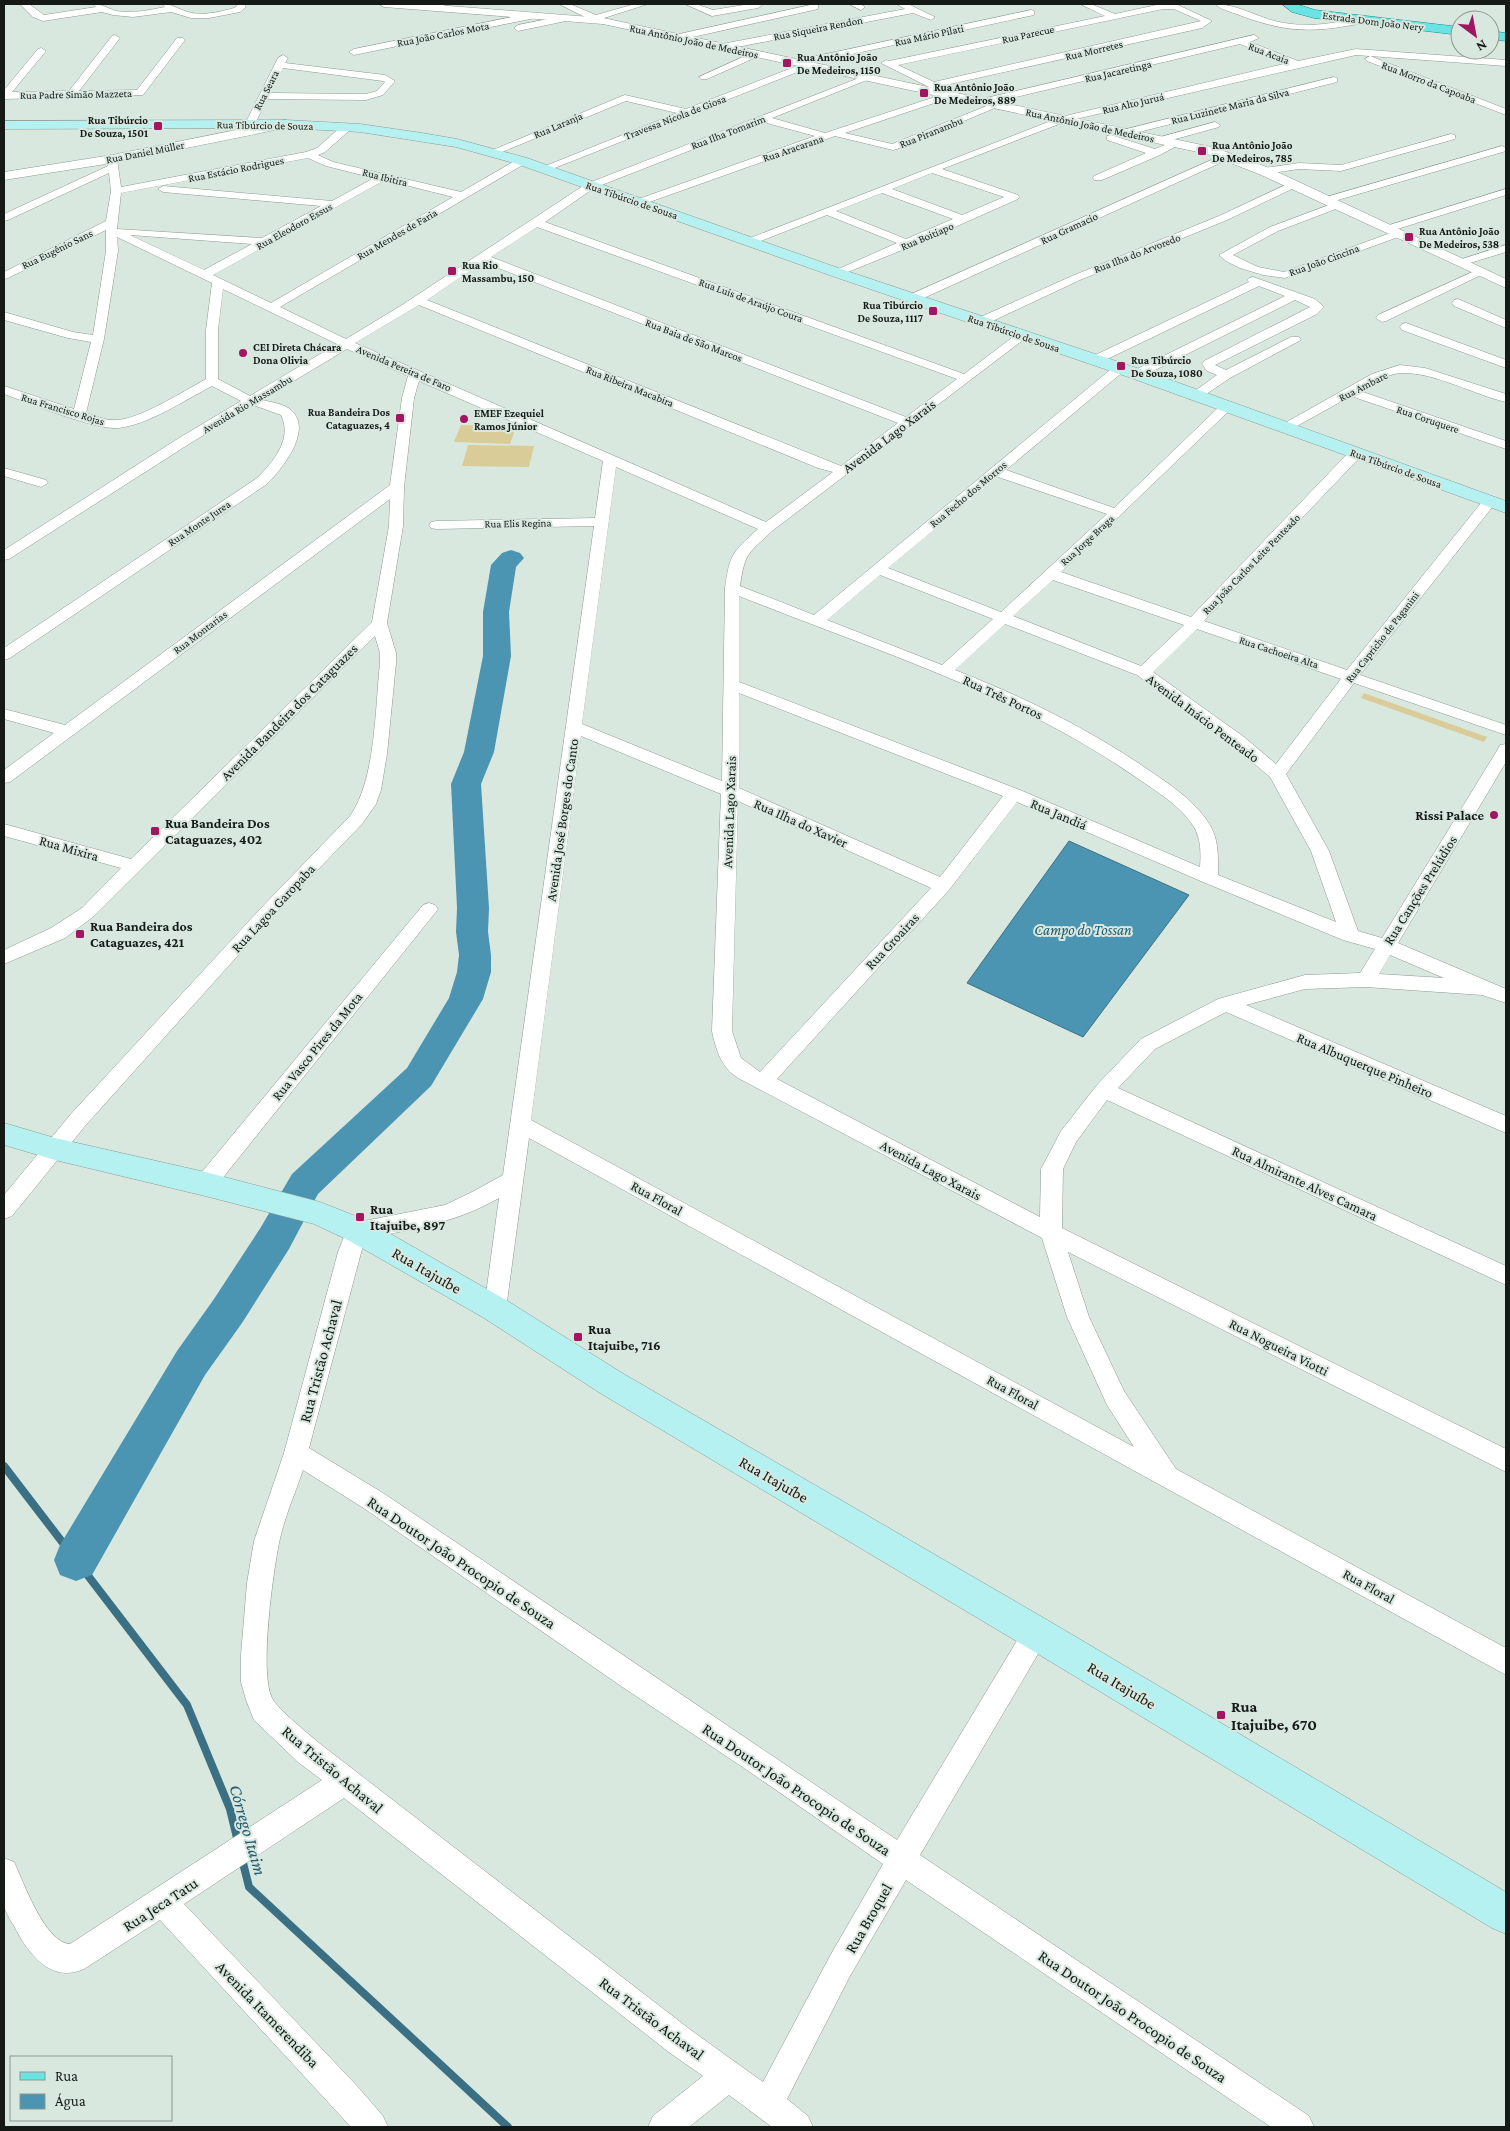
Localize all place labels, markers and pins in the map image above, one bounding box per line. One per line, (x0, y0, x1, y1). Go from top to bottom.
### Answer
place label: Rua Antônio João De Medeiros, 1150 (797, 51, 881, 77)
marker: Rua Antônio João De Medeiros, 1150 (781, 57, 793, 69)
place label: Rua Antônio João De Medeiros, 889 (934, 81, 1016, 107)
marker: Rua Antônio João De Medeiros, 889 (918, 87, 930, 99)
place label: Rua Tibúrcio De Souza, 1501 (80, 114, 148, 140)
marker: Rua Tibúrcio De Souza, 1501 (152, 120, 164, 132)
place label: Rua Antônio João De Medeiros, 785 (1212, 139, 1293, 165)
marker: Rua Antônio João De Medeiros, 785 (1196, 145, 1208, 157)
place label: Rua Antônio João De Medeiros, 538 (1419, 225, 1500, 251)
marker: Rua Antônio João De Medeiros, 538 (1403, 231, 1415, 243)
place label: Rua Rio Massambu, 150 (462, 259, 534, 285)
marker: Rua Rio Massambu, 150 (446, 265, 458, 277)
place label: Rua Tibúrcio De Souza, 1117 (857, 299, 923, 325)
marker: Rua Tibúrcio De Souza, 1117 (927, 305, 939, 317)
place label: CEI Direta Chácara Dona Olivia (253, 341, 342, 366)
marker: CEI Direta Chácara Dona Olivia (237, 347, 249, 359)
place label: Rua Tibúrcio De Souza, 1080 (1131, 354, 1203, 380)
marker: Rua Tibúrcio De Souza, 1080 (1115, 360, 1127, 372)
place label: Rua Bandeira Dos Cataguazes, 4 (308, 406, 391, 432)
place label: EMEF Ezequiel Ramos Júnior (474, 407, 545, 432)
marker: Rua Bandeira Dos Cataguazes, 4 (394, 412, 406, 424)
marker: EMEF Ezequiel Ramos Júnior (458, 413, 470, 425)
place label: Rissi Palace (1415, 807, 1484, 823)
marker: Rissi Palace (1488, 809, 1500, 821)
place label: Rua Bandeira Dos Cataguazes, 402 (165, 815, 270, 848)
marker: Rua Bandeira Dos Cataguazes, 402 (149, 825, 161, 837)
place label: Rua Bandeira dos Cataguazes, 421 (90, 918, 193, 951)
marker: Rua Bandeira dos Cataguazes, 421 (74, 928, 86, 940)
place label: Rua Itajuibe, 897 (370, 1201, 445, 1234)
marker: Rua Itajuibe, 897 (354, 1211, 366, 1223)
place label: Rua Itajuibe, 716 (588, 1321, 661, 1354)
marker: Rua Itajuibe, 716 (572, 1331, 584, 1343)
place label: Rua Itajuibe, 670 (1231, 1698, 1317, 1734)
marker: Rua Itajuibe, 670 (1215, 1709, 1227, 1721)

